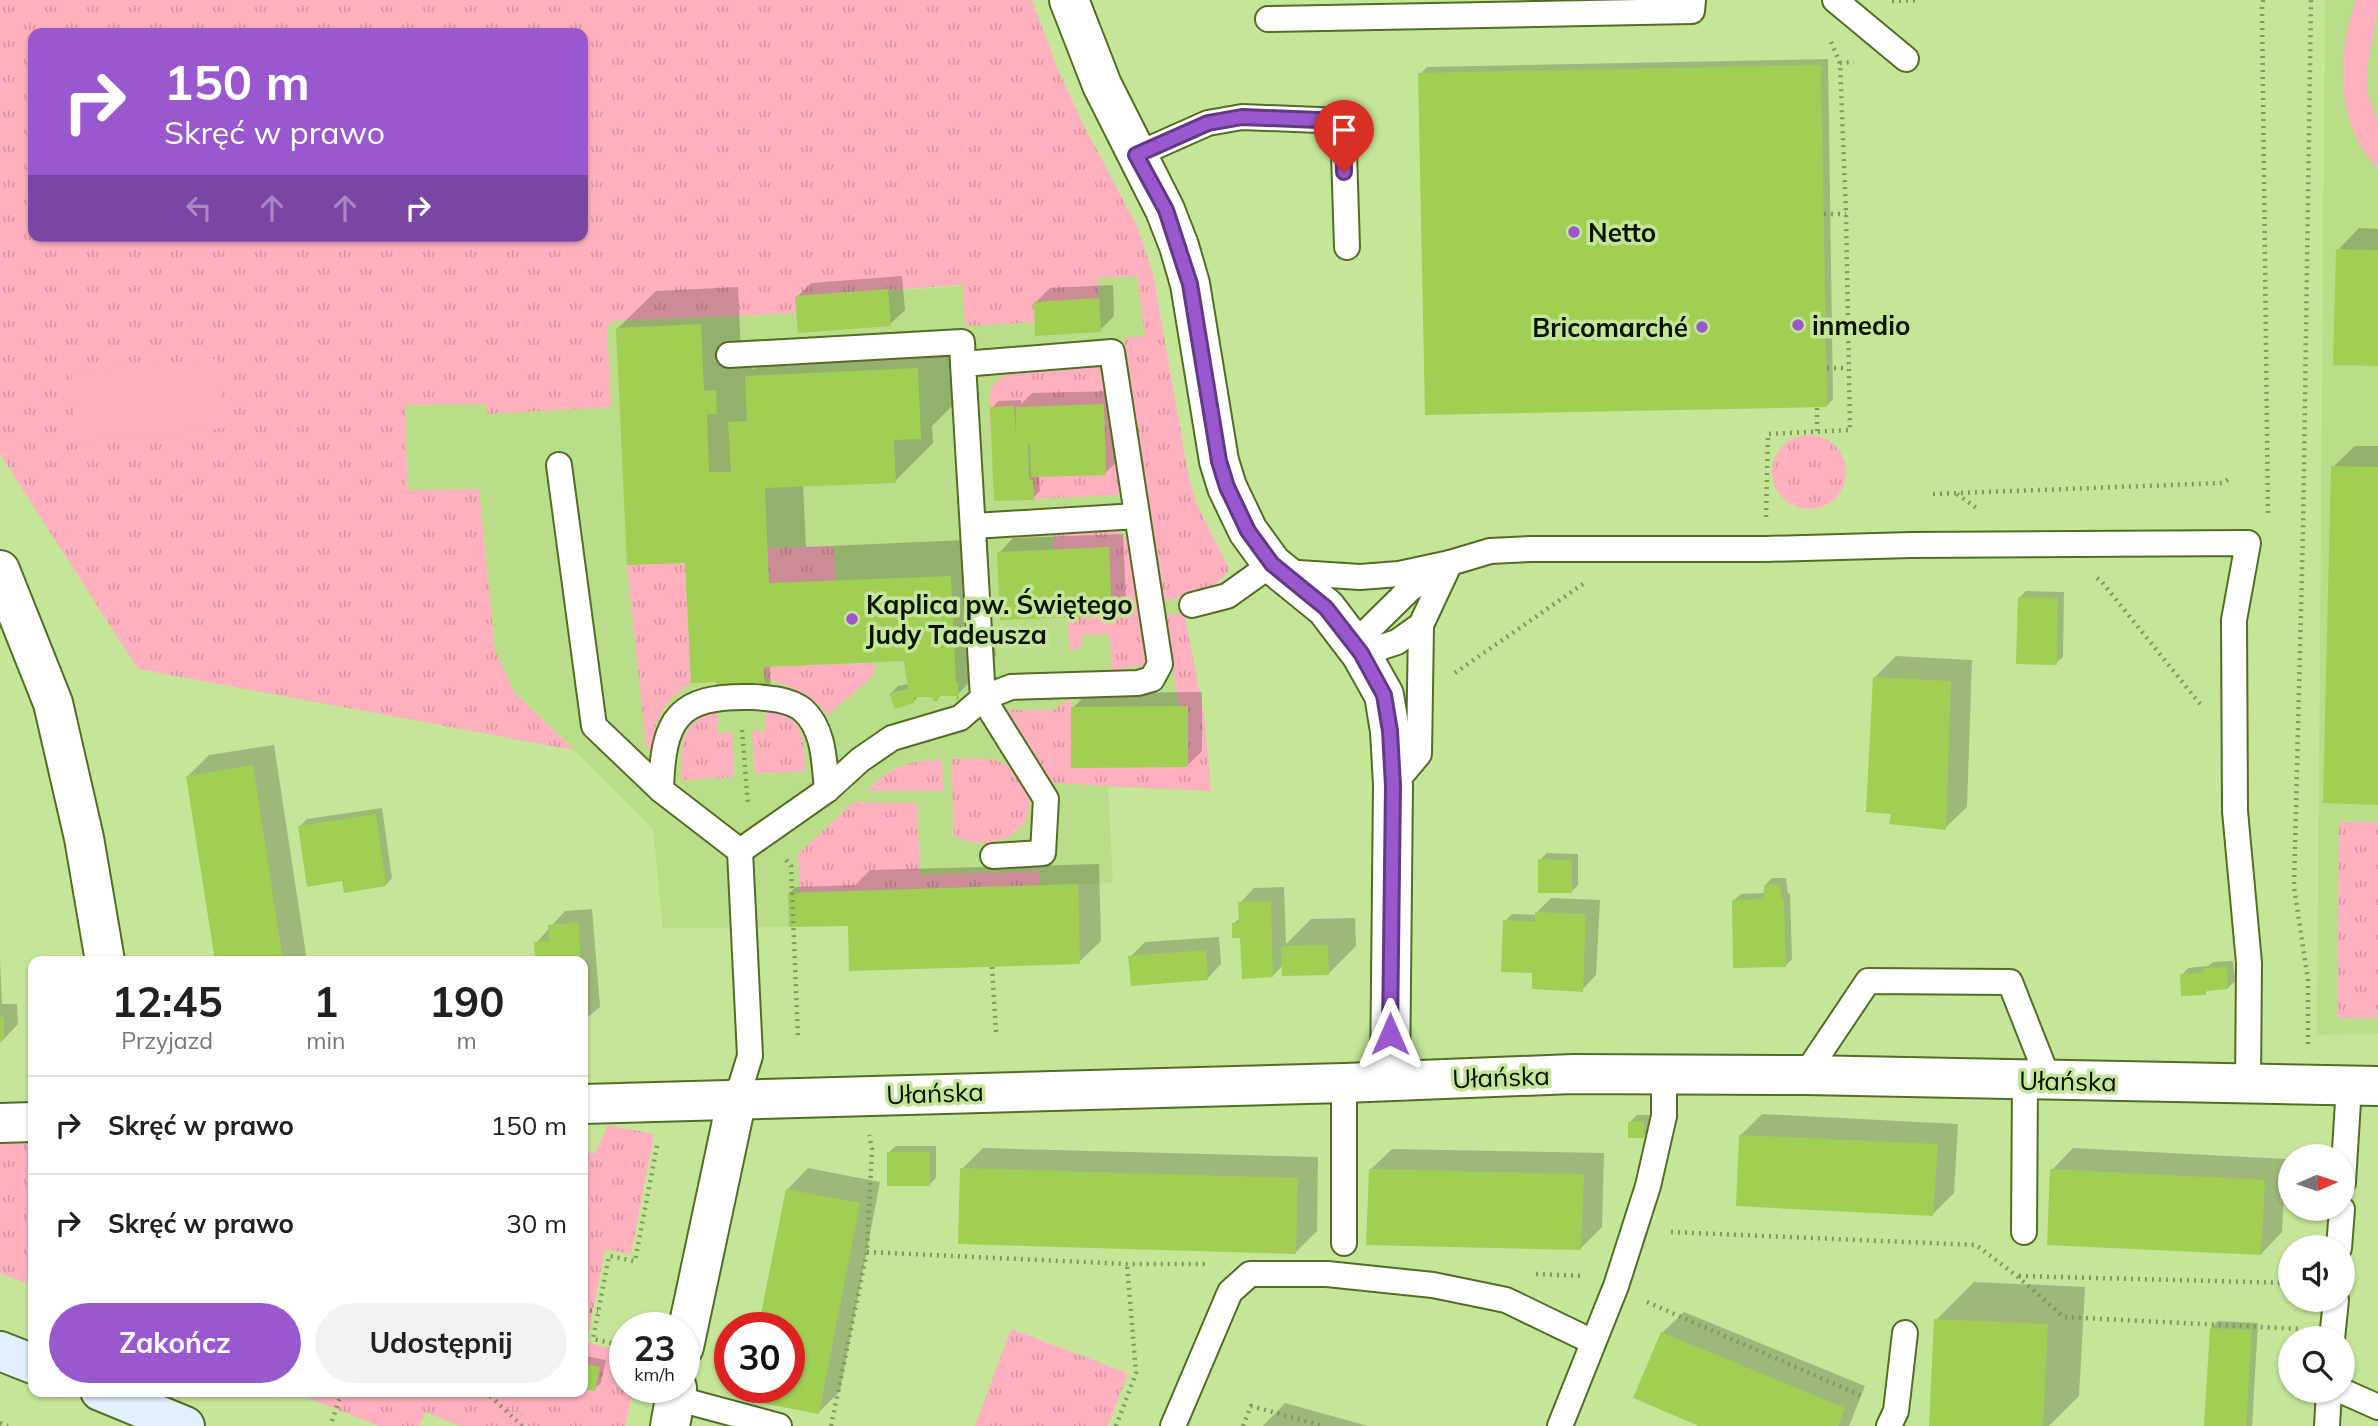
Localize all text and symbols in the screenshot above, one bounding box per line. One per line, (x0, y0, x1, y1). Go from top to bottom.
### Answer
text: 150 m (164, 51, 310, 112)
icon: right (49, 56, 140, 147)
pin (1314, 100, 1374, 172)
icon: arrive (1325, 111, 1363, 149)
text: Skręć w prawo (164, 112, 385, 152)
icon: left (180, 189, 218, 227)
icon: ahead (253, 189, 291, 227)
icon: ahead (326, 189, 364, 227)
icon: right (399, 189, 437, 227)
place label: Netto (1588, 216, 1656, 249)
marker: Netto (1566, 224, 1582, 240)
place label: inmedio (1812, 309, 1910, 342)
place label: Bricomarché (1532, 311, 1688, 344)
marker: inmedio (1790, 317, 1806, 333)
marker: Bricomarché (1694, 319, 1710, 335)
place label: Kaplica pw. Świętego Judy Tadeusza (866, 588, 1133, 651)
marker: Kaplica pw. Świętego Judy Tadeusza (844, 611, 860, 627)
text: 12:45 (112, 975, 223, 1028)
text: 1 (313, 975, 338, 1028)
text: 190 (429, 975, 504, 1028)
position arrow (1353, 997, 1427, 1071)
text: Przyjazd (121, 1026, 213, 1055)
text: min (306, 1026, 345, 1055)
text: m (457, 1026, 477, 1055)
street label: Ułańska (1452, 1059, 1550, 1095)
street label: Ułańska (2019, 1064, 2117, 1098)
street label: Ułańska (886, 1075, 984, 1111)
icon: right (49, 1106, 87, 1144)
text: Skręć w prawo (108, 1109, 294, 1142)
text: 150 m (491, 1109, 567, 1142)
north arrow (2278, 1144, 2356, 1222)
map controls (2278, 1144, 2355, 1403)
icon: right (49, 1204, 87, 1242)
text: Skręć w prawo (108, 1207, 294, 1240)
text: 30 m (506, 1207, 567, 1240)
button: sound (2278, 1235, 2355, 1312)
button: Zakończ (49, 1303, 301, 1383)
button: Udostępnij (315, 1303, 567, 1383)
speed limit sign: 30 (714, 1312, 805, 1403)
text: 23 (633, 1326, 676, 1370)
button: search (2278, 1326, 2355, 1403)
text: km/h (634, 1363, 675, 1386)

